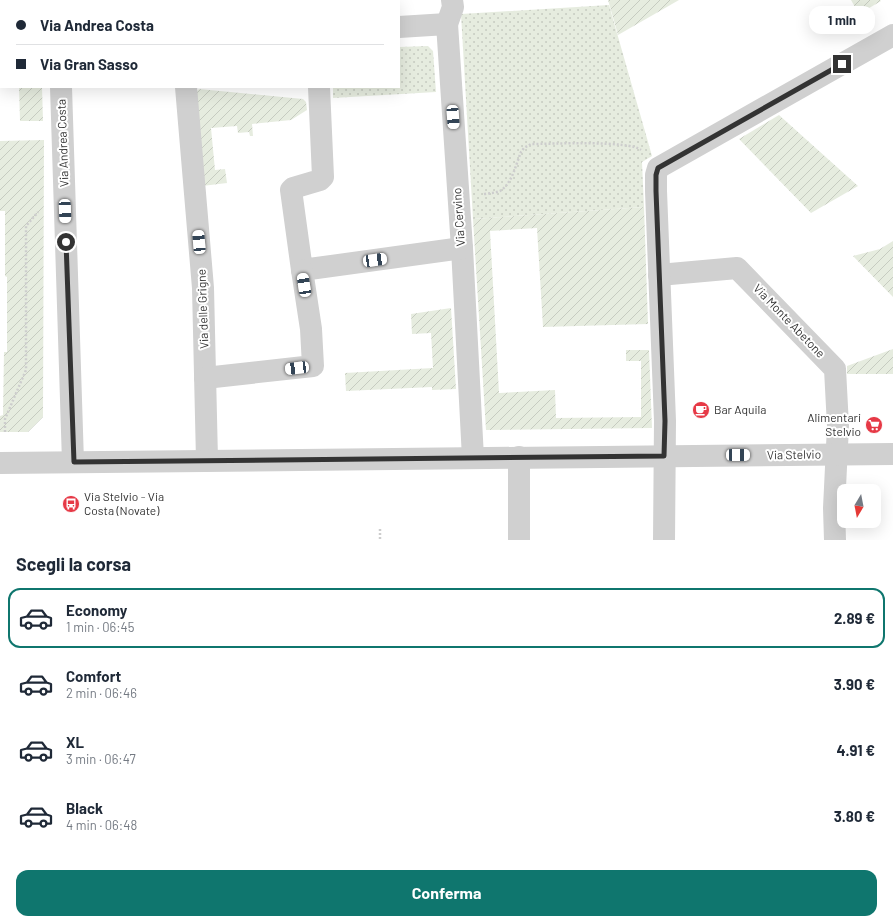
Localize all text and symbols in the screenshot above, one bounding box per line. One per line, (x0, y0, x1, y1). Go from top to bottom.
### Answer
callout: 1 min (809, 6, 875, 34)
text: 1 min (828, 12, 856, 28)
text: Via Andrea Costa (40, 16, 154, 34)
text: Via Gran Sasso (40, 55, 138, 73)
route end (833, 55, 851, 73)
street label: Via Andrea Costa (53, 99, 71, 187)
car (446, 105, 460, 129)
street label: Via Cervino (449, 187, 467, 247)
car (59, 199, 71, 223)
car (192, 230, 206, 254)
route start (57, 233, 75, 251)
car (362, 252, 388, 268)
street label: Via delle Grigne (194, 269, 210, 349)
car (296, 272, 312, 298)
street label: Via Monte Abetone (751, 281, 828, 360)
car (284, 361, 310, 375)
cafe icon: Bar Aquila (691, 400, 711, 420)
place label: Bar Aquila (714, 402, 766, 416)
place label: Alimentari Stelvio (807, 410, 861, 438)
supermarket icon: Alimentari Stelvio (864, 415, 884, 435)
street label: Via Stelvio (767, 447, 821, 461)
car (726, 449, 750, 461)
north arrow (837, 484, 881, 528)
map controls (837, 484, 881, 528)
place label: Via Stelvio - Via Costa (Novate) (84, 489, 164, 517)
bus stop icon: Via Stelvio - Via Costa (Novate) (61, 494, 81, 514)
text: Scegli la corsa (16, 553, 131, 575)
icon: car (18, 600, 54, 636)
text: Economy (66, 601, 127, 619)
text: 2.89 € (834, 609, 875, 627)
text: 1 min · 06:45 (66, 619, 134, 635)
icon: car (18, 666, 54, 702)
text: Comfort (66, 667, 121, 685)
text: 3.90 € (834, 675, 875, 693)
text: 2 min · 06:46 (66, 685, 137, 701)
icon: car (18, 732, 54, 768)
text: XL (66, 733, 84, 751)
text: 4.91 € (836, 741, 875, 759)
text: 3 min · 06:47 (66, 751, 136, 767)
icon: car (18, 798, 54, 834)
text: Black (66, 799, 103, 817)
text: 3.80 € (834, 807, 875, 825)
text: 4 min · 06:48 (66, 817, 137, 833)
button: Conferma (16, 870, 877, 916)

